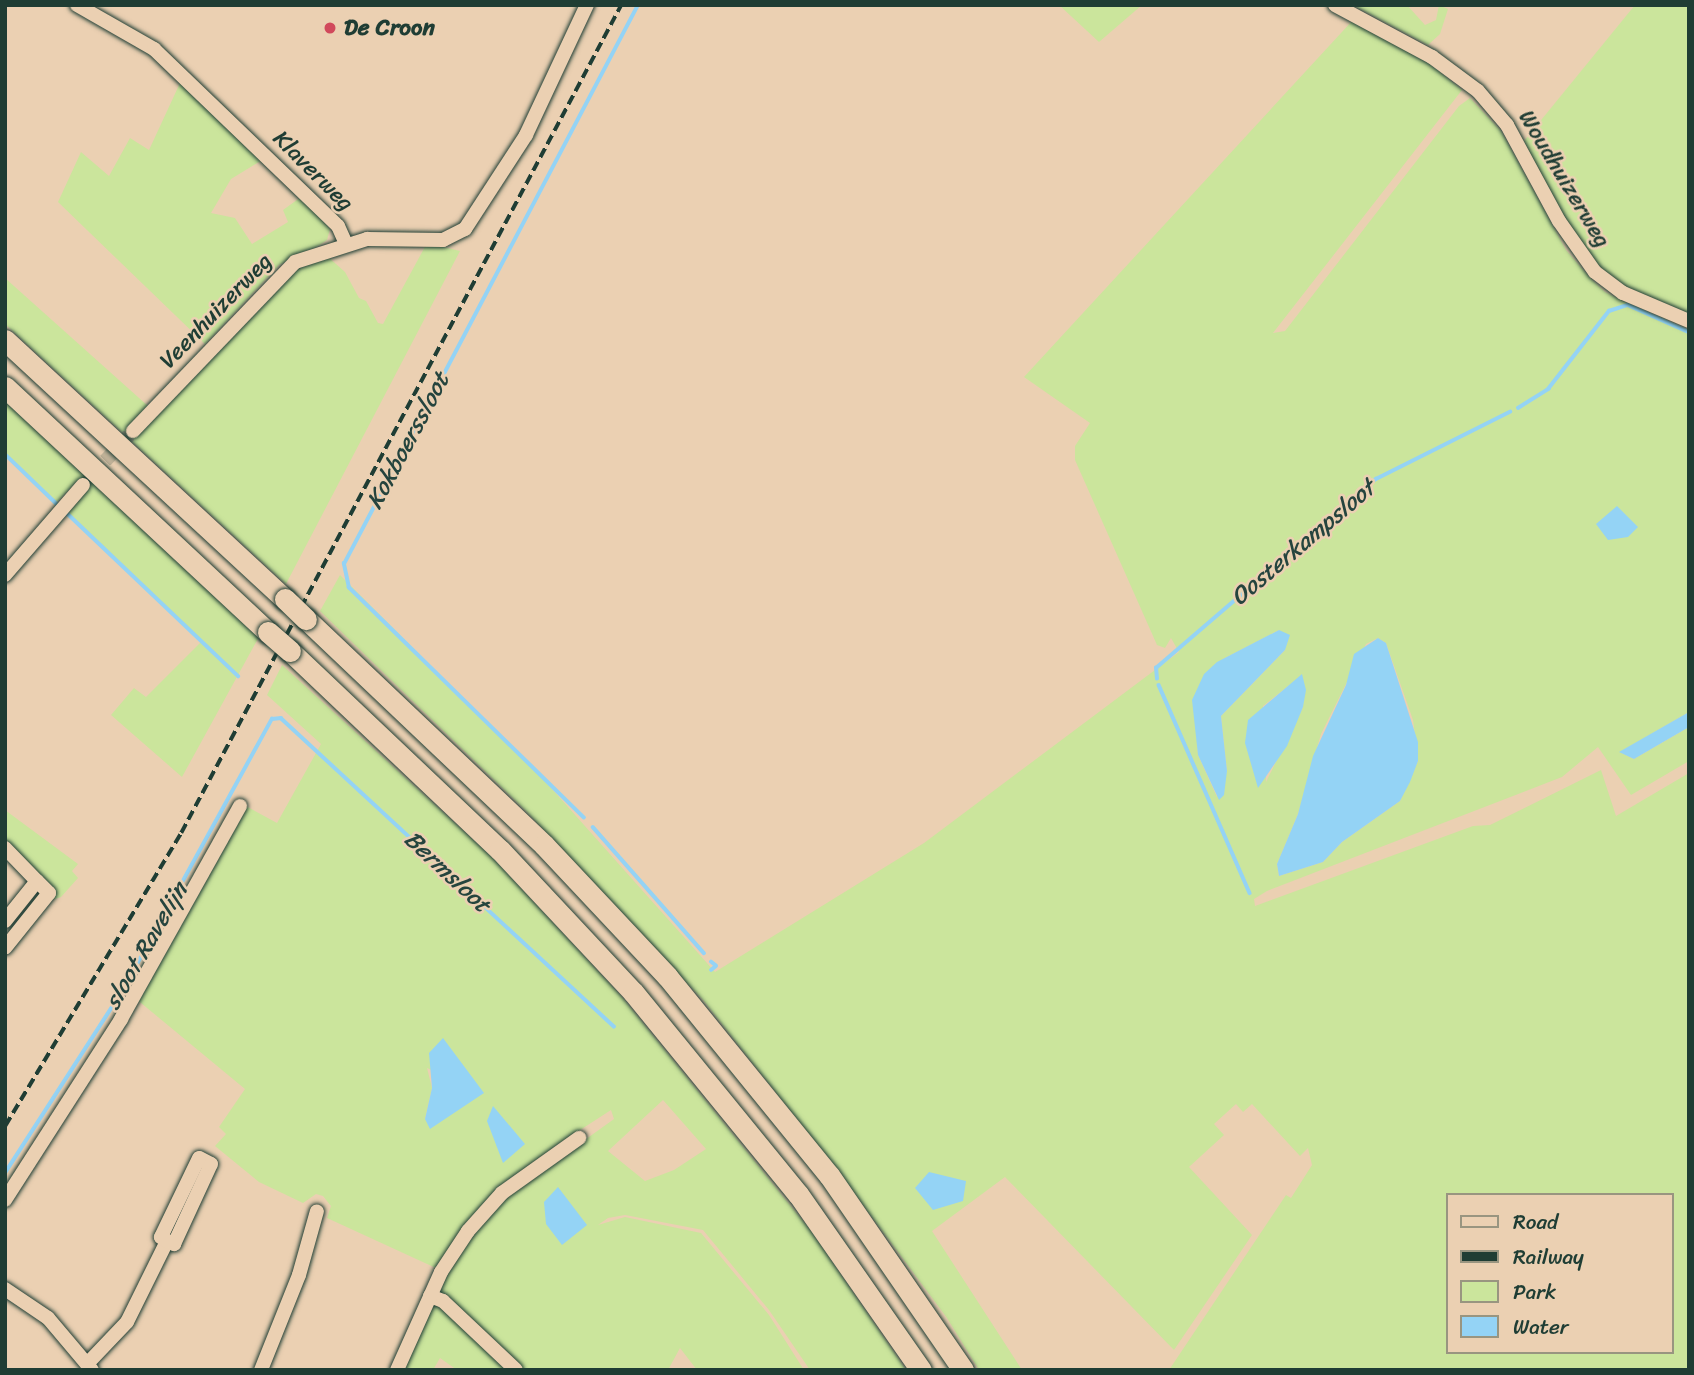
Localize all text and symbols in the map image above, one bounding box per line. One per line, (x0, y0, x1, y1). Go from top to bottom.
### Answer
place label: De Croon (344, 14, 435, 42)
marker: De Croon (322, 20, 338, 36)
street label: Woudhuizerweg (1512, 105, 1616, 253)
street label: Klaverweg (267, 125, 359, 217)
street label: Veenhuizerweg (154, 248, 278, 374)
water label: Kokboerssloot (360, 368, 456, 514)
water label: Oosterkampsloot (1225, 474, 1381, 612)
water label: Bermsloot (398, 825, 496, 919)
water label: sloot Ravelijn (98, 877, 194, 1015)
legend (1446, 1193, 1673, 1354)
text: Road (1513, 1203, 1558, 1241)
text: Railway (1513, 1238, 1584, 1276)
text: Park (1513, 1273, 1556, 1311)
text: Water (1513, 1308, 1568, 1346)

